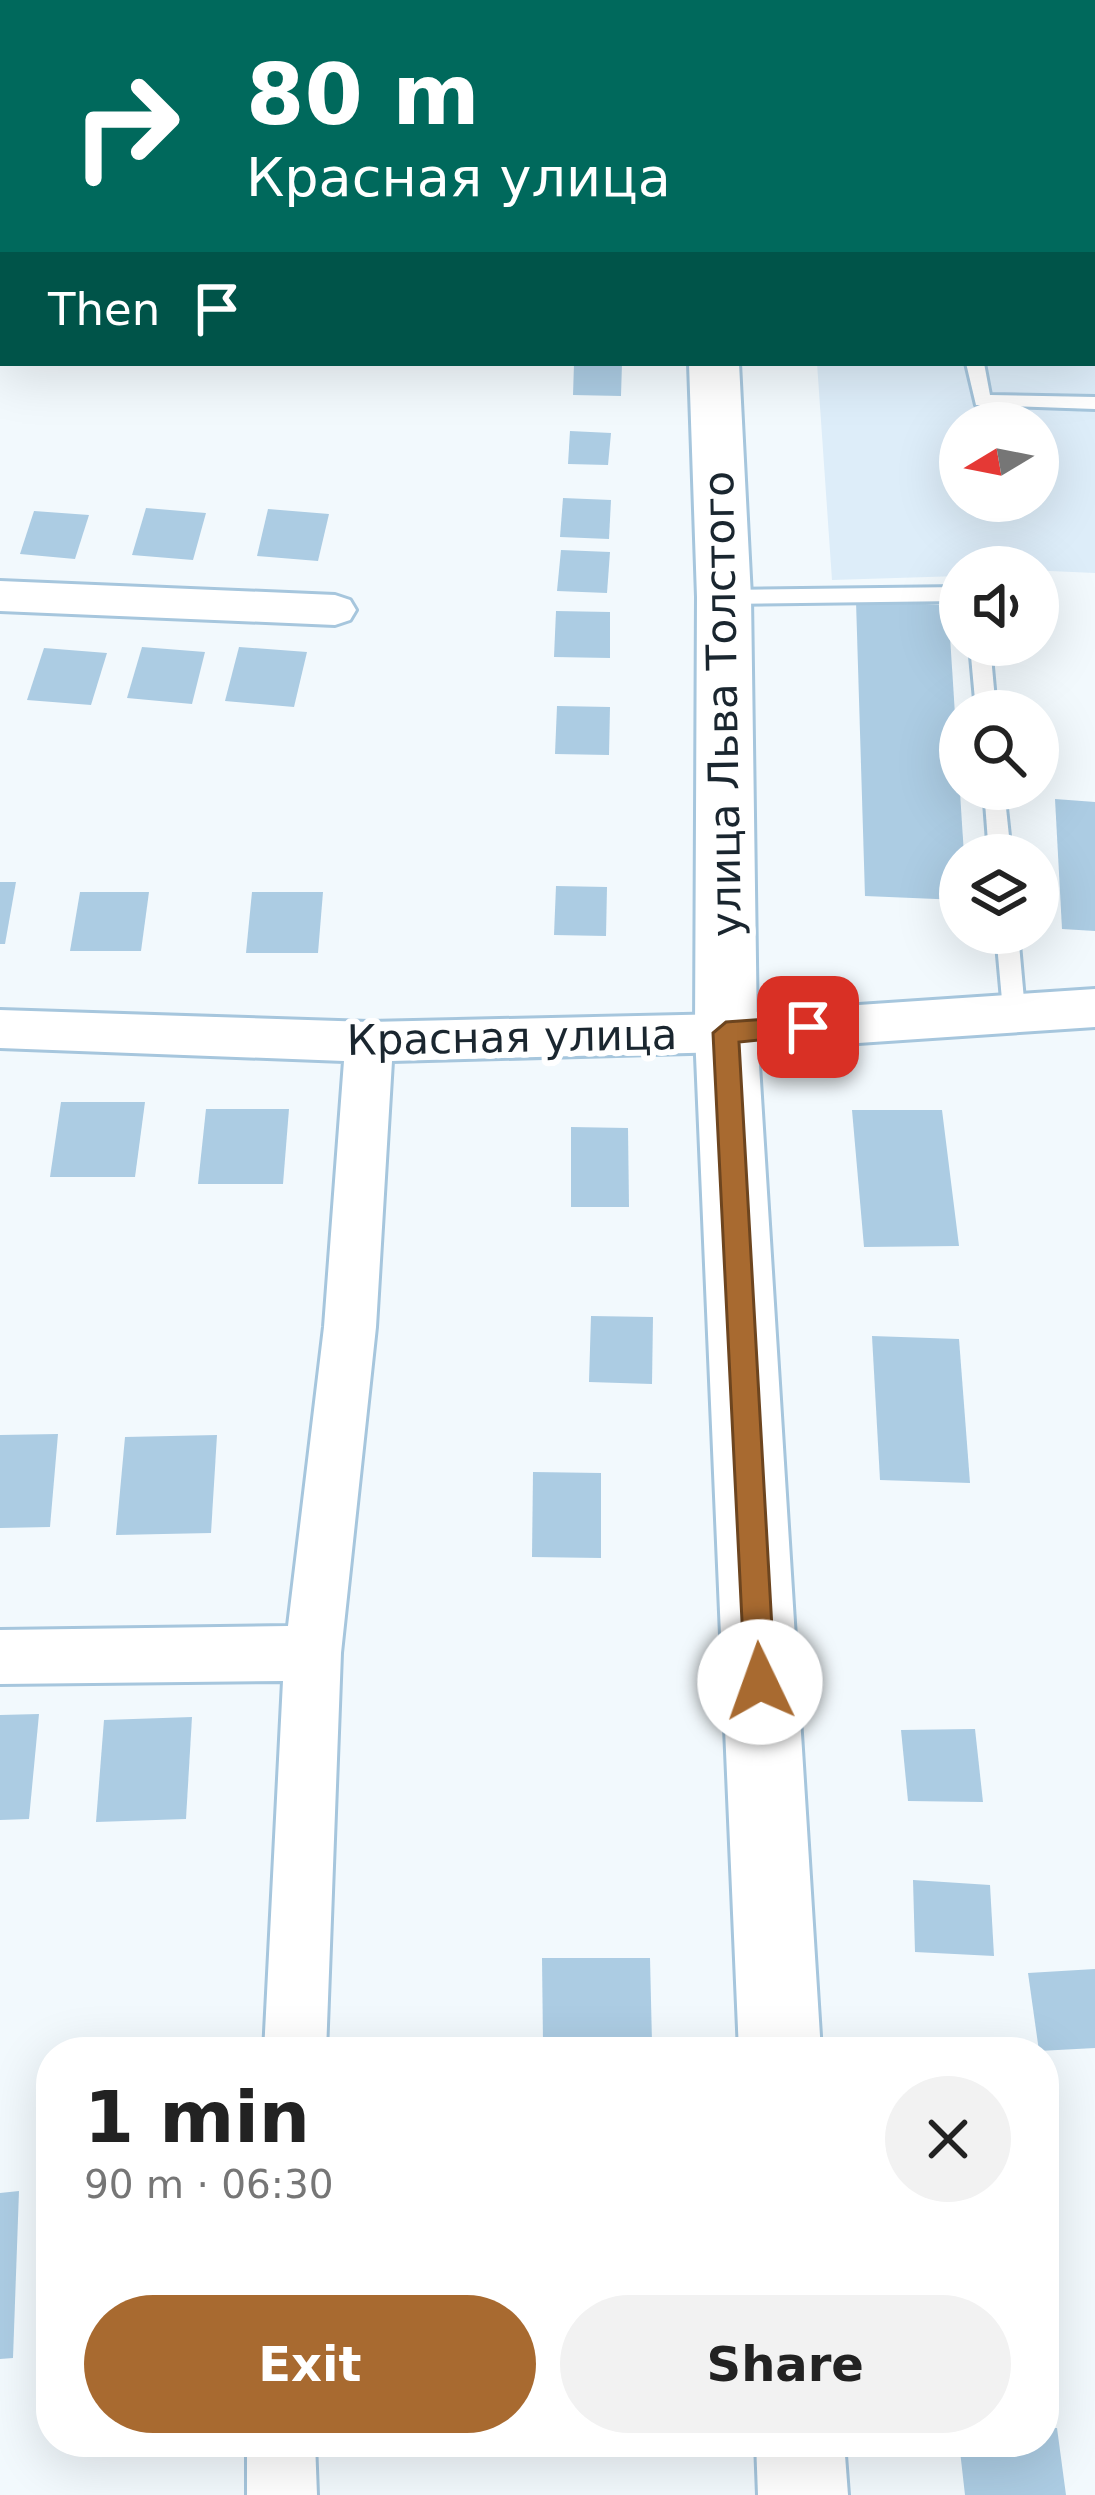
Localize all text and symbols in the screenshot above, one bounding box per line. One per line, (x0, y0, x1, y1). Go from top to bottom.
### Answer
text: 80 m (246, 46, 480, 144)
icon: right (48, 48, 204, 204)
text: Красная улица (246, 146, 671, 209)
icon: arrive (184, 276, 250, 342)
text: Then (48, 283, 160, 336)
north arrow (939, 402, 1059, 522)
map controls (939, 402, 1059, 954)
street label: улица Льва Толстого (694, 471, 751, 937)
button: sound (939, 546, 1059, 666)
button: search (939, 690, 1059, 810)
button: layers (939, 834, 1059, 954)
pin (757, 976, 859, 1078)
icon: arrive (775, 994, 841, 1060)
street label: Красная улица (346, 1010, 678, 1065)
position arrow (697, 1619, 823, 1745)
text: 1 min (84, 2075, 310, 2159)
button: close (885, 2076, 1011, 2202)
text: 90 m · 06:30 (84, 2162, 334, 2207)
button: Exit (84, 2295, 536, 2433)
button: Share (560, 2295, 1011, 2433)

